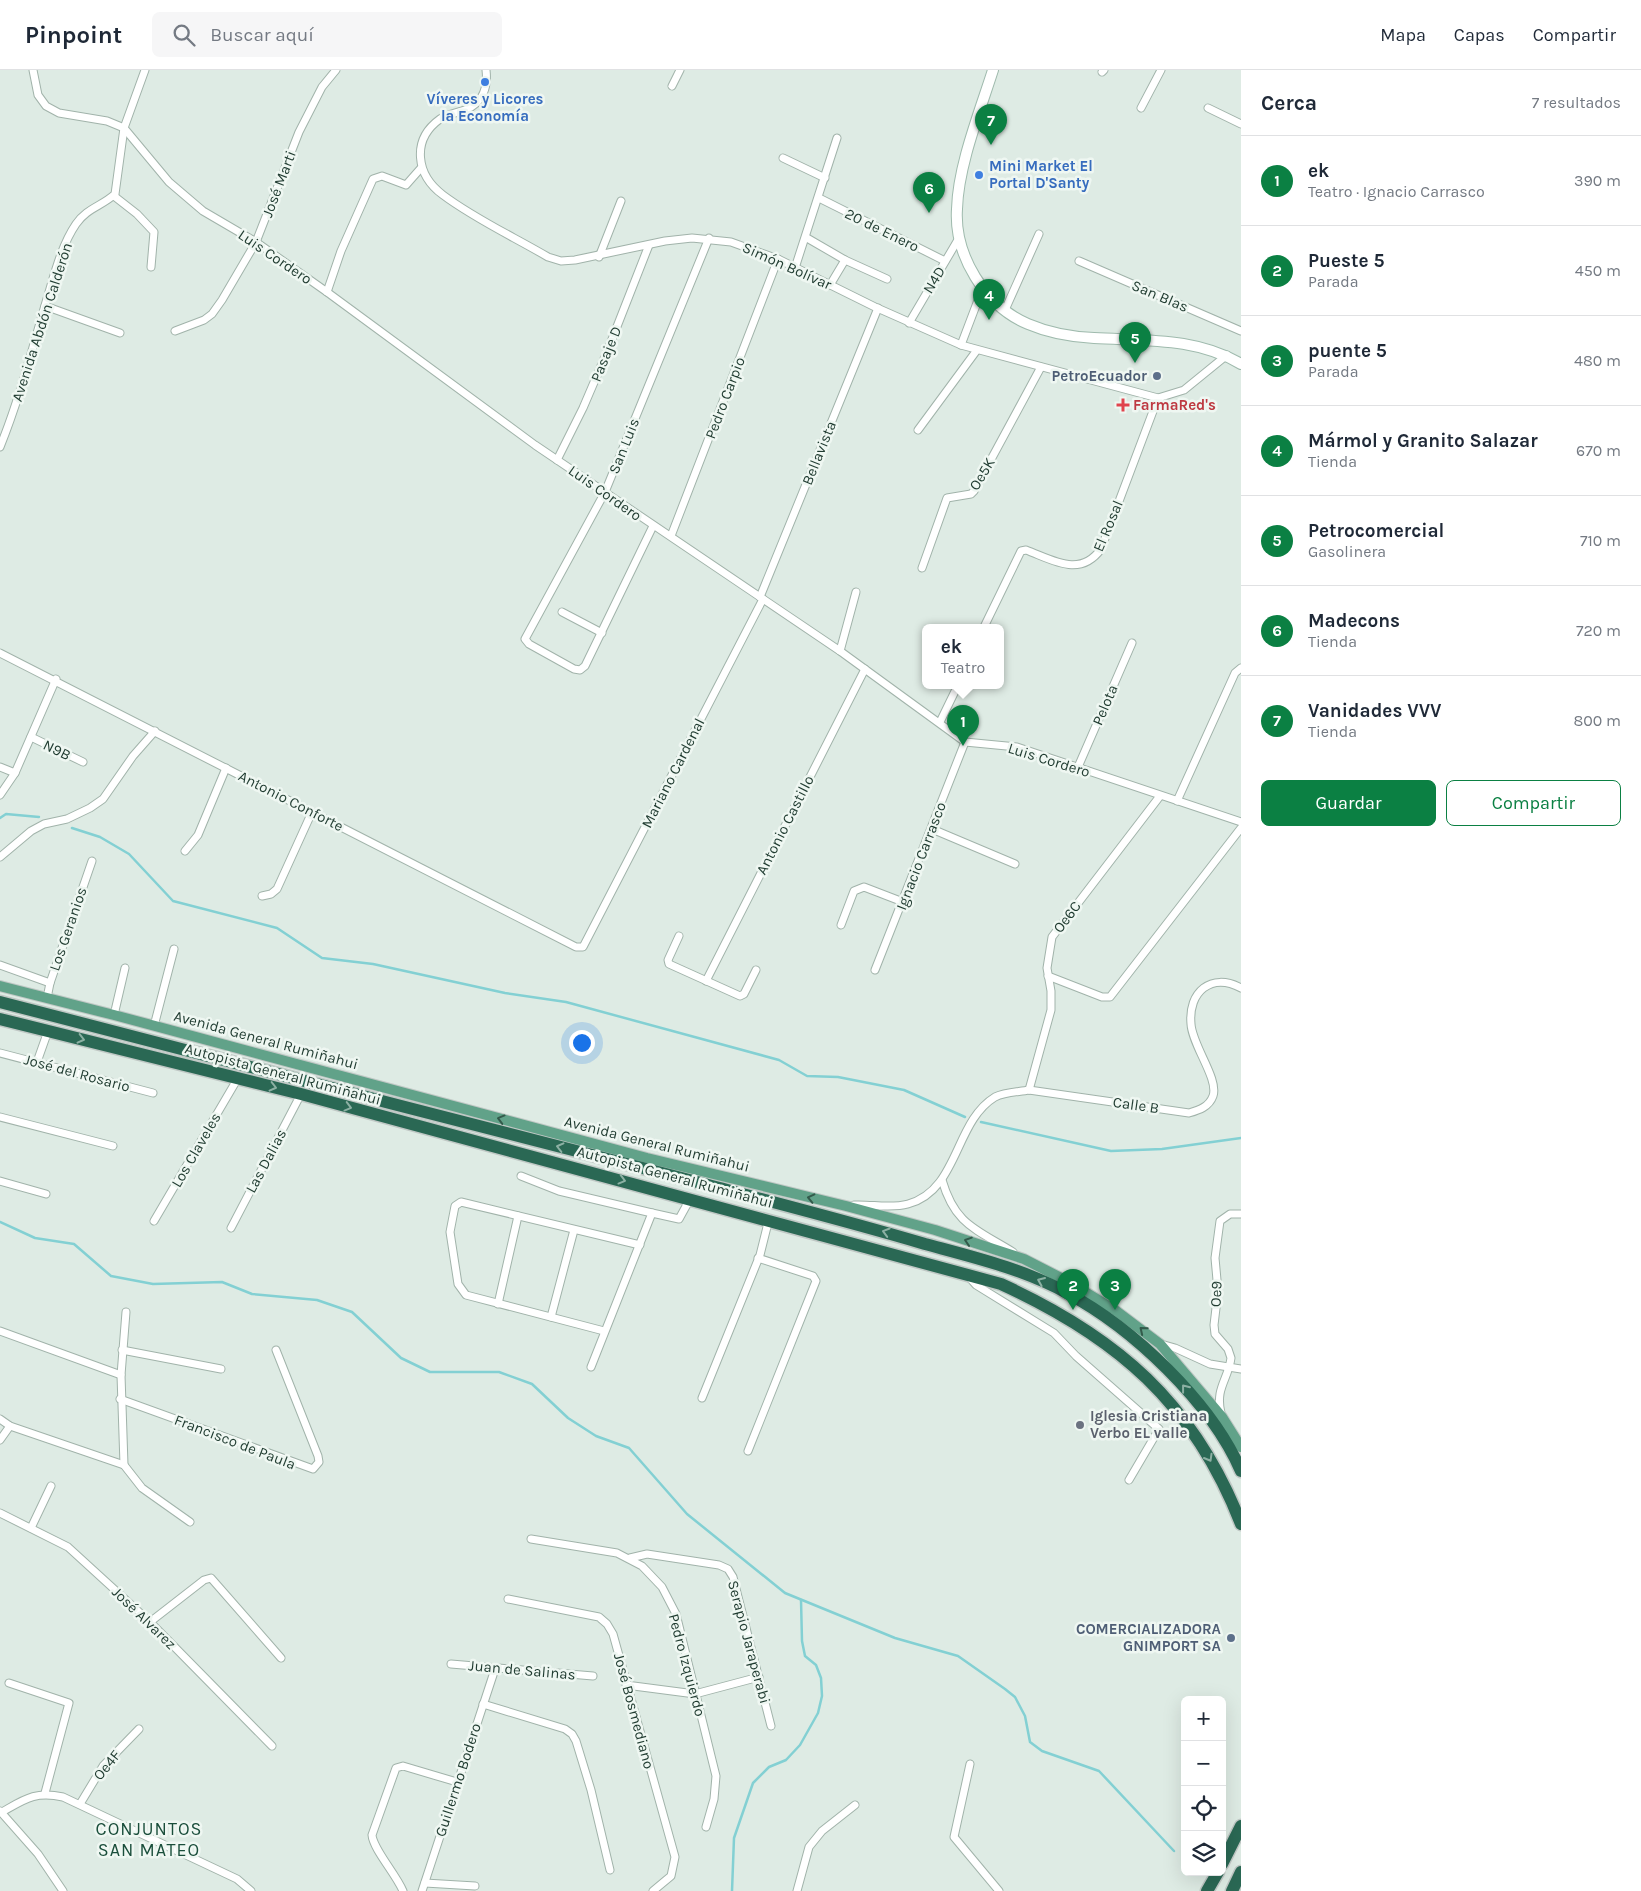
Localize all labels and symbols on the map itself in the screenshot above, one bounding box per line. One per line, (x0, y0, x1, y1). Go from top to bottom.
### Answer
marker: Víveres y Licores la Economía (479, 76, 491, 88)
place label: Víveres y Licores la Economía (426, 90, 544, 125)
pin: 7 (975, 104, 1007, 145)
street label: José Marti (258, 148, 300, 220)
place label: Mini Market El Portal D'Santy (989, 157, 1093, 192)
marker: Mini Market El Portal D'Santy (973, 169, 985, 181)
pin: 6 (913, 172, 945, 213)
street label: 20 de Enero (842, 204, 922, 256)
street label: Luis Cordero (235, 226, 315, 288)
street label: Simón Bolívar (740, 238, 835, 294)
street label: Avenida Abdón Calderón (8, 240, 76, 404)
street label: N4D (919, 263, 949, 297)
street label: San Blas (1129, 276, 1191, 316)
pin: 4 (973, 279, 1005, 320)
pin: 5 (1119, 322, 1151, 363)
street label: Pasaje D (587, 323, 625, 385)
street label: Pedro Carpio (701, 354, 749, 442)
place label: PetroEcuador (1052, 367, 1147, 385)
marker: PetroEcuador (1151, 370, 1163, 382)
place label: FarmaRed's (1133, 396, 1216, 414)
marker: FarmaRed's (1117, 399, 1129, 411)
street label: San Luis (605, 416, 643, 476)
street label: Bellavista (798, 418, 840, 488)
street label: Oe5K (965, 454, 999, 494)
street label: Luis Cordero (565, 461, 645, 525)
street label: El Rosal (1089, 498, 1127, 554)
street label: Pelota (1088, 682, 1122, 728)
pin: 1 (947, 705, 979, 746)
street label: Mariano Cardenal (638, 715, 708, 831)
street label: N9B (40, 736, 74, 764)
street label: Luis Cordero (1006, 739, 1092, 781)
street label: Antonio Conforte (236, 767, 346, 835)
street label: Antonio Castillo (752, 772, 818, 878)
street label: Ignacio Carrasco (892, 799, 950, 913)
street label: Los Geranios (45, 885, 91, 973)
street label: Oe6C (1049, 898, 1085, 936)
street label: Avenida General Rumiñahui (172, 1007, 360, 1073)
your location (569, 1030, 595, 1056)
one-way arrow (77, 1033, 86, 1044)
street label: Autopista General Rumiñahui (183, 1039, 383, 1109)
street label: José del Rosario (22, 1050, 132, 1096)
one-way arrow (268, 1081, 277, 1092)
street label: Calle B (1112, 1093, 1160, 1117)
one-way arrow (343, 1101, 352, 1112)
street label: Los Claveles (167, 1109, 225, 1191)
street label: Avenida General Rumiñahui (563, 1112, 751, 1176)
one-way arrow (497, 1114, 505, 1125)
street label: Las Dalias (242, 1126, 290, 1196)
one-way arrow (555, 1142, 564, 1153)
street label: Autopista General Rumiñahui (575, 1142, 775, 1212)
one-way arrow (617, 1174, 626, 1185)
one-way arrow (807, 1193, 816, 1204)
one-way arrow (883, 1228, 891, 1238)
one-way arrow (964, 1237, 973, 1247)
pin: 2 (1057, 1269, 1089, 1310)
pin: 3 (1099, 1269, 1131, 1310)
one-way arrow (1037, 1277, 1046, 1288)
street label: Oe9 (1207, 1281, 1225, 1307)
one-way arrow (1139, 1326, 1148, 1335)
one-way arrow (1182, 1385, 1190, 1394)
place label: Iglesia Cristiana Verbo EL valle (1090, 1407, 1207, 1442)
street label: Francisco de Paula (172, 1411, 298, 1473)
marker: Iglesia Cristiana Verbo EL valle (1074, 1419, 1086, 1431)
one-way arrow (1203, 1453, 1213, 1462)
street label: Serapio Jaraperabi (724, 1578, 774, 1706)
street label: José Alvarez (108, 1583, 180, 1653)
street label: Pedro Izquierdo (665, 1612, 709, 1718)
place label: COMERCIALIZADORA GNIMPORT SA (1076, 1620, 1222, 1655)
marker: COMERCIALIZADORA GNIMPORT SA (1225, 1632, 1237, 1644)
street label: José Bosmediano (610, 1651, 658, 1771)
street label: Juan de Salinas (468, 1656, 576, 1684)
street label: Guillermo Bodero (431, 1721, 485, 1839)
street label: Oe4F (89, 1746, 125, 1784)
district label: CONJUNTOS SAN MATEO (96, 1818, 202, 1861)

